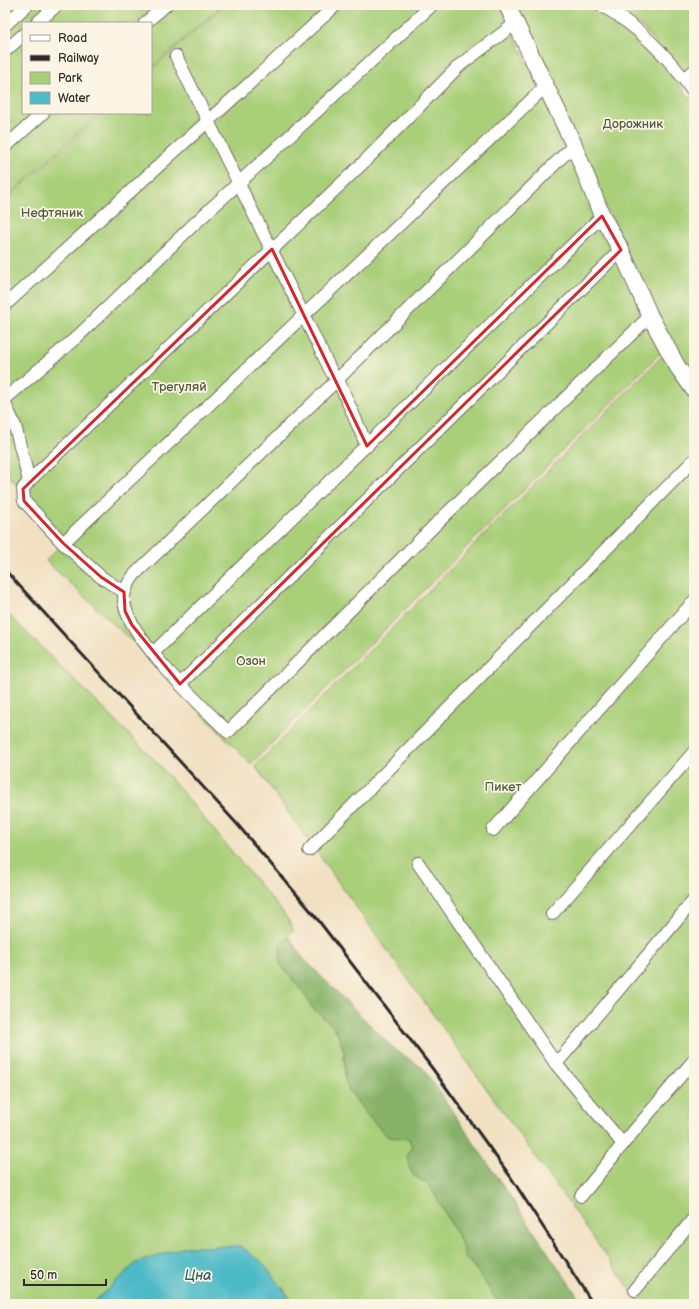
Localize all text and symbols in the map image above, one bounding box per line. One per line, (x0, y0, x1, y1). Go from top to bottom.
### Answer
legend (22, 22, 152, 114)
text: Road (58, 31, 87, 46)
text: Railway (58, 51, 100, 66)
text: Park (58, 71, 82, 86)
text: Water (58, 91, 90, 106)
park label: Дорожник (603, 116, 663, 132)
park label: Нефтяник (21, 205, 83, 221)
park label: Трегуляй (151, 379, 207, 395)
park label: Озон (236, 653, 266, 669)
park label: Пикет (484, 779, 522, 795)
scale bar (24, 1261, 106, 1287)
water label: Цна (185, 1267, 211, 1284)
text: 50 m (30, 1268, 57, 1283)

